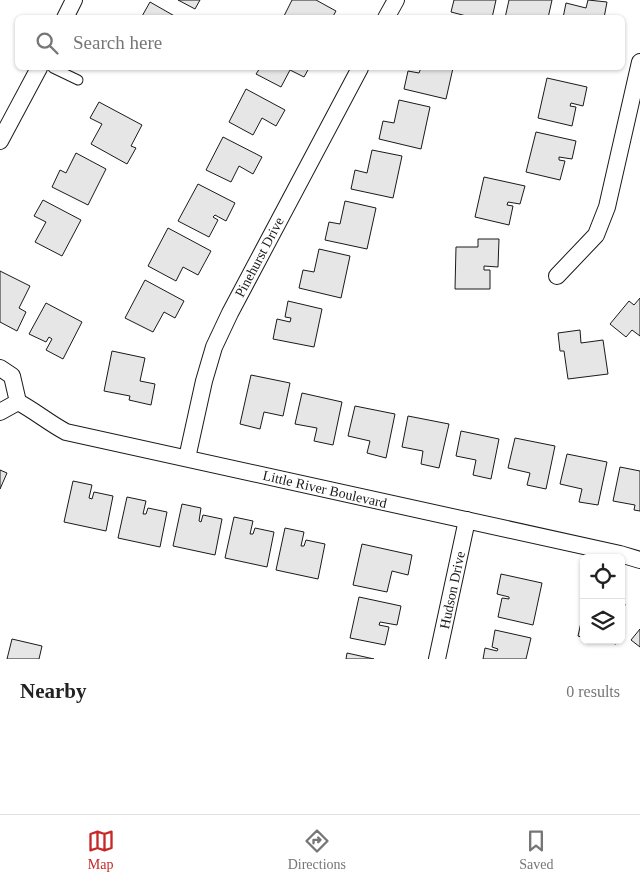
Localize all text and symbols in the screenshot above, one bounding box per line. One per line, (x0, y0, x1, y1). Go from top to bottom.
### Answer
search box (15, 15, 625, 70)
icon: search (33, 29, 61, 57)
text: Search here (73, 32, 162, 53)
street label: Pinehurst Drive (232, 215, 287, 300)
street label: Little River Boulevard (261, 468, 388, 511)
street label: Hudson Drive (437, 550, 468, 630)
map controls (580, 554, 625, 644)
button: locate (580, 554, 625, 599)
button: layers (580, 599, 625, 644)
text: Nearby (20, 679, 87, 703)
text: 0 results (566, 683, 620, 700)
tab: Map (87, 827, 115, 873)
tab: Directions (288, 827, 346, 873)
tab: Saved (519, 827, 553, 873)

